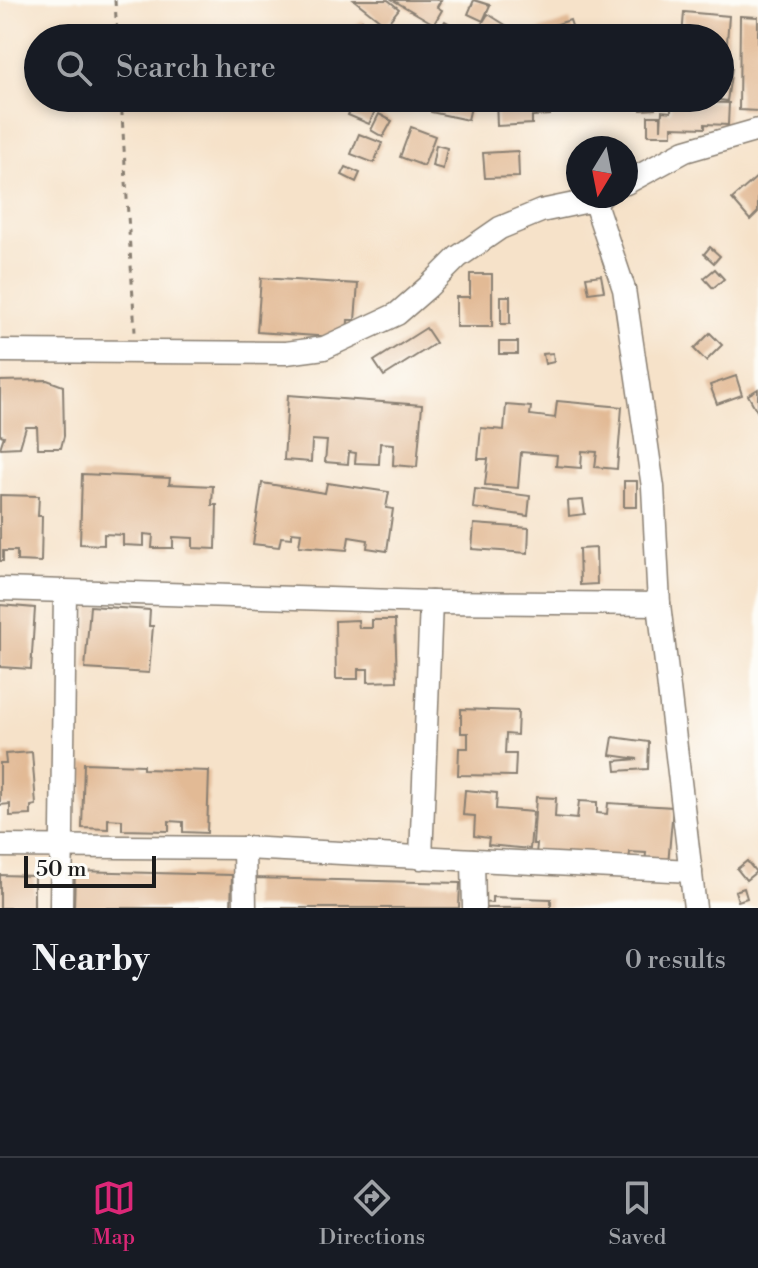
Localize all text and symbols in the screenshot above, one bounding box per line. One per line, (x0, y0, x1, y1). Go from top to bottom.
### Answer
search box (24, 24, 734, 112)
icon: search (52, 46, 96, 90)
text: Search here (116, 49, 276, 87)
north arrow (566, 136, 638, 208)
scale bar (24, 852, 156, 888)
text: 50 m (36, 856, 87, 883)
text: Nearby (32, 939, 150, 981)
text: 0 results (625, 944, 726, 976)
tab: Map (92, 1176, 136, 1251)
tab: Directions (319, 1176, 425, 1251)
tab: Saved (609, 1176, 666, 1251)

